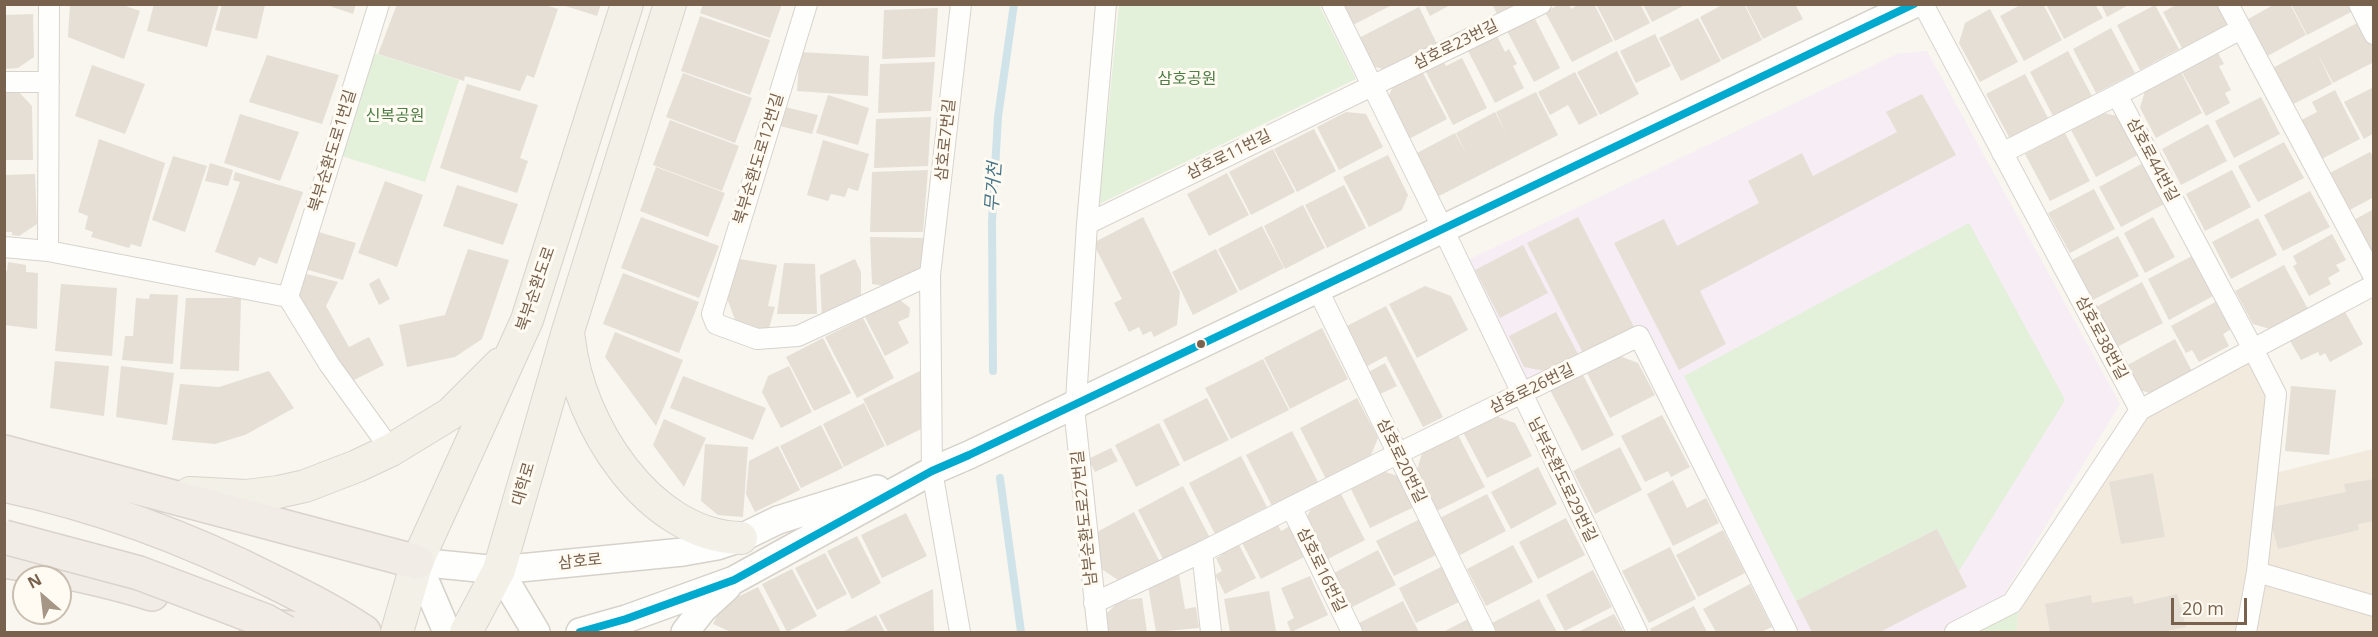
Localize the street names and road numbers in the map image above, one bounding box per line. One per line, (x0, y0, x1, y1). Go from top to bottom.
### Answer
street label: 삼호로23번길 (1410, 16, 1502, 74)
street label: 북부순환도로1번길 (305, 88, 361, 214)
street label: 북부순환도로12번길 (730, 91, 788, 227)
street label: 삼호로7번길 (932, 98, 960, 182)
street label: 삼호로44번길 (2122, 115, 2182, 205)
street label: 삼호로11번길 (1183, 126, 1275, 184)
street label: 북부순환도로 (513, 244, 559, 334)
street label: 삼호로38번길 (2071, 293, 2131, 383)
street label: 삼호로26번길 (1486, 360, 1578, 418)
street label: 삼호로20번길 (1372, 415, 1430, 507)
street label: 남부순환도로29번길 (1524, 415, 1600, 545)
street label: 남부순환도로27번길 (1068, 449, 1102, 587)
street label: 대학로 (509, 460, 539, 508)
street label: 삼호로16번길 (1292, 524, 1350, 616)
street label: 삼호로 (557, 550, 603, 574)

